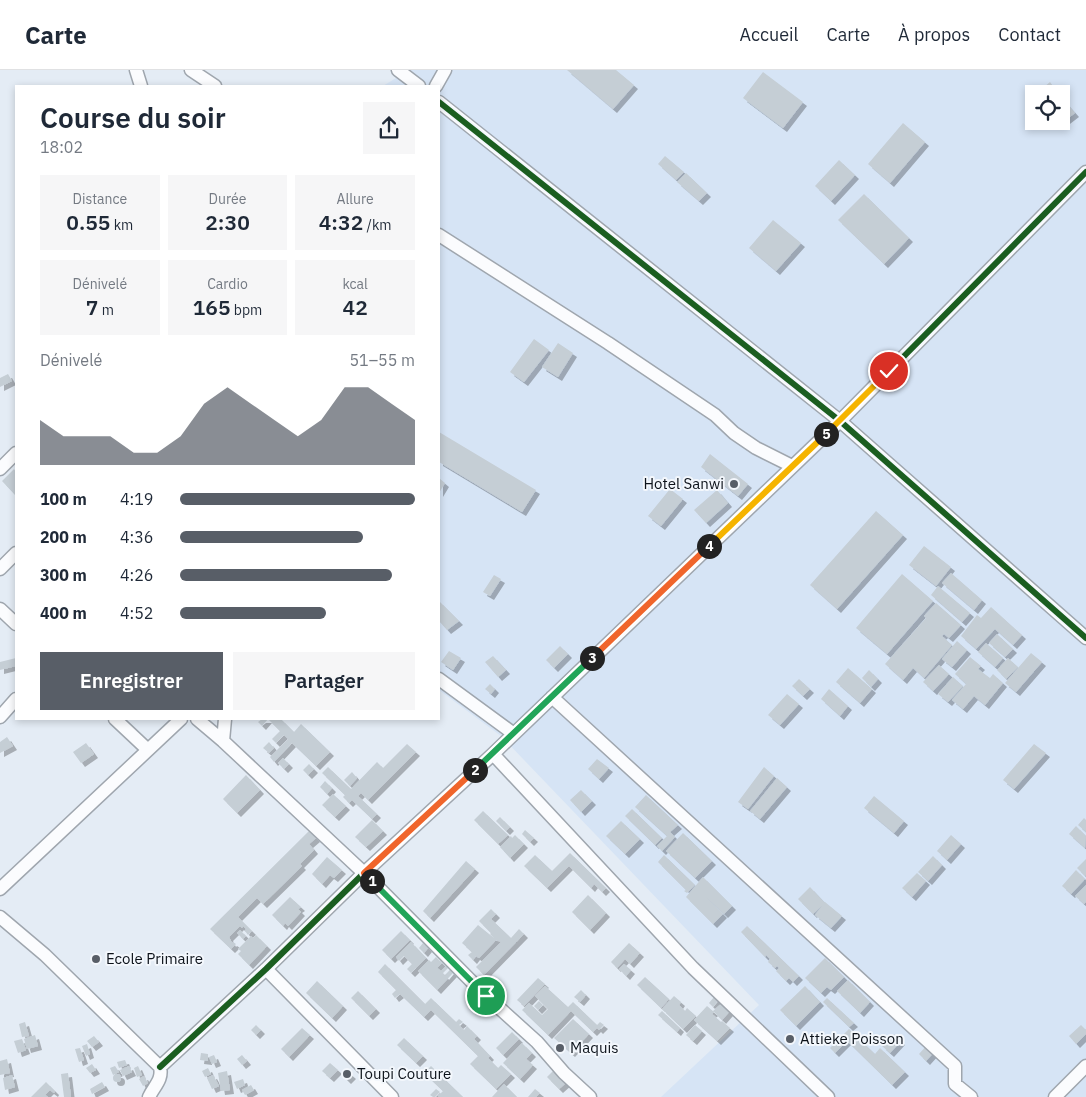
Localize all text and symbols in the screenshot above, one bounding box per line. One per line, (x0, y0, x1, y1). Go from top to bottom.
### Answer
text: Carte (25, 19, 87, 51)
text: Accueil (739, 23, 798, 46)
text: Carte (826, 23, 870, 46)
text: À propos (898, 23, 970, 46)
text: Contact (998, 23, 1061, 46)
map controls (1025, 85, 1070, 130)
button: locate (1025, 85, 1070, 130)
text: Course du soir (40, 99, 226, 136)
button: share (363, 102, 415, 154)
text: 18:02 (40, 137, 83, 157)
text: Distance (73, 190, 127, 208)
text: Durée (209, 190, 246, 208)
text: Allure (337, 190, 374, 208)
text: 0.55 (66, 208, 110, 236)
text: 2:30 (205, 208, 250, 236)
text: 4:32 (319, 208, 363, 236)
text: km (110, 216, 133, 234)
text: /km (363, 216, 392, 234)
text: Dénivelé (73, 275, 127, 293)
text: Cardio (207, 275, 248, 293)
text: kcal (342, 275, 368, 293)
text: 7 (86, 293, 98, 321)
text: 165 (193, 293, 231, 321)
text: 42 (343, 293, 368, 321)
text: m (98, 301, 114, 319)
text: bpm (231, 301, 262, 319)
text: Dénivelé (40, 350, 102, 370)
text: 51–55 m (349, 350, 415, 370)
pin (868, 350, 910, 392)
icon: check (875, 357, 903, 385)
pin: 5 (814, 422, 838, 446)
text: 5 (822, 425, 831, 443)
place label: Hotel Sanwi (643, 474, 724, 493)
marker: Hotel Sanwi (728, 478, 740, 490)
text: 100 m (40, 489, 87, 509)
text: 4:19 (120, 489, 153, 509)
text: 200 m (40, 527, 87, 547)
text: 4:36 (120, 527, 153, 547)
pin: 4 (696, 534, 722, 558)
text: 4 (705, 537, 714, 555)
text: 300 m (40, 565, 87, 585)
text: 4:26 (120, 565, 153, 585)
text: 400 m (40, 603, 87, 623)
text: 4:52 (120, 603, 153, 623)
pin: 3 (580, 646, 604, 670)
text: 3 (588, 649, 597, 667)
button: Enregistrer (40, 652, 223, 710)
button: Partager (233, 652, 415, 710)
pin: 2 (462, 758, 488, 782)
text: 2 (471, 761, 480, 779)
pin: 1 (360, 868, 384, 894)
text: 1 (368, 872, 377, 890)
place label: Ecole Primaire (106, 949, 203, 968)
marker: Ecole Primaire (90, 953, 102, 965)
pin (465, 975, 507, 1017)
icon: arrive (472, 982, 500, 1010)
place label: Attieke Poisson (800, 1029, 904, 1048)
marker: Attieke Poisson (784, 1033, 796, 1045)
place label: Maquis (570, 1038, 618, 1057)
marker: Maquis (554, 1042, 566, 1054)
place label: Toupi Couture (357, 1064, 451, 1083)
marker: Toupi Couture (341, 1068, 353, 1080)

